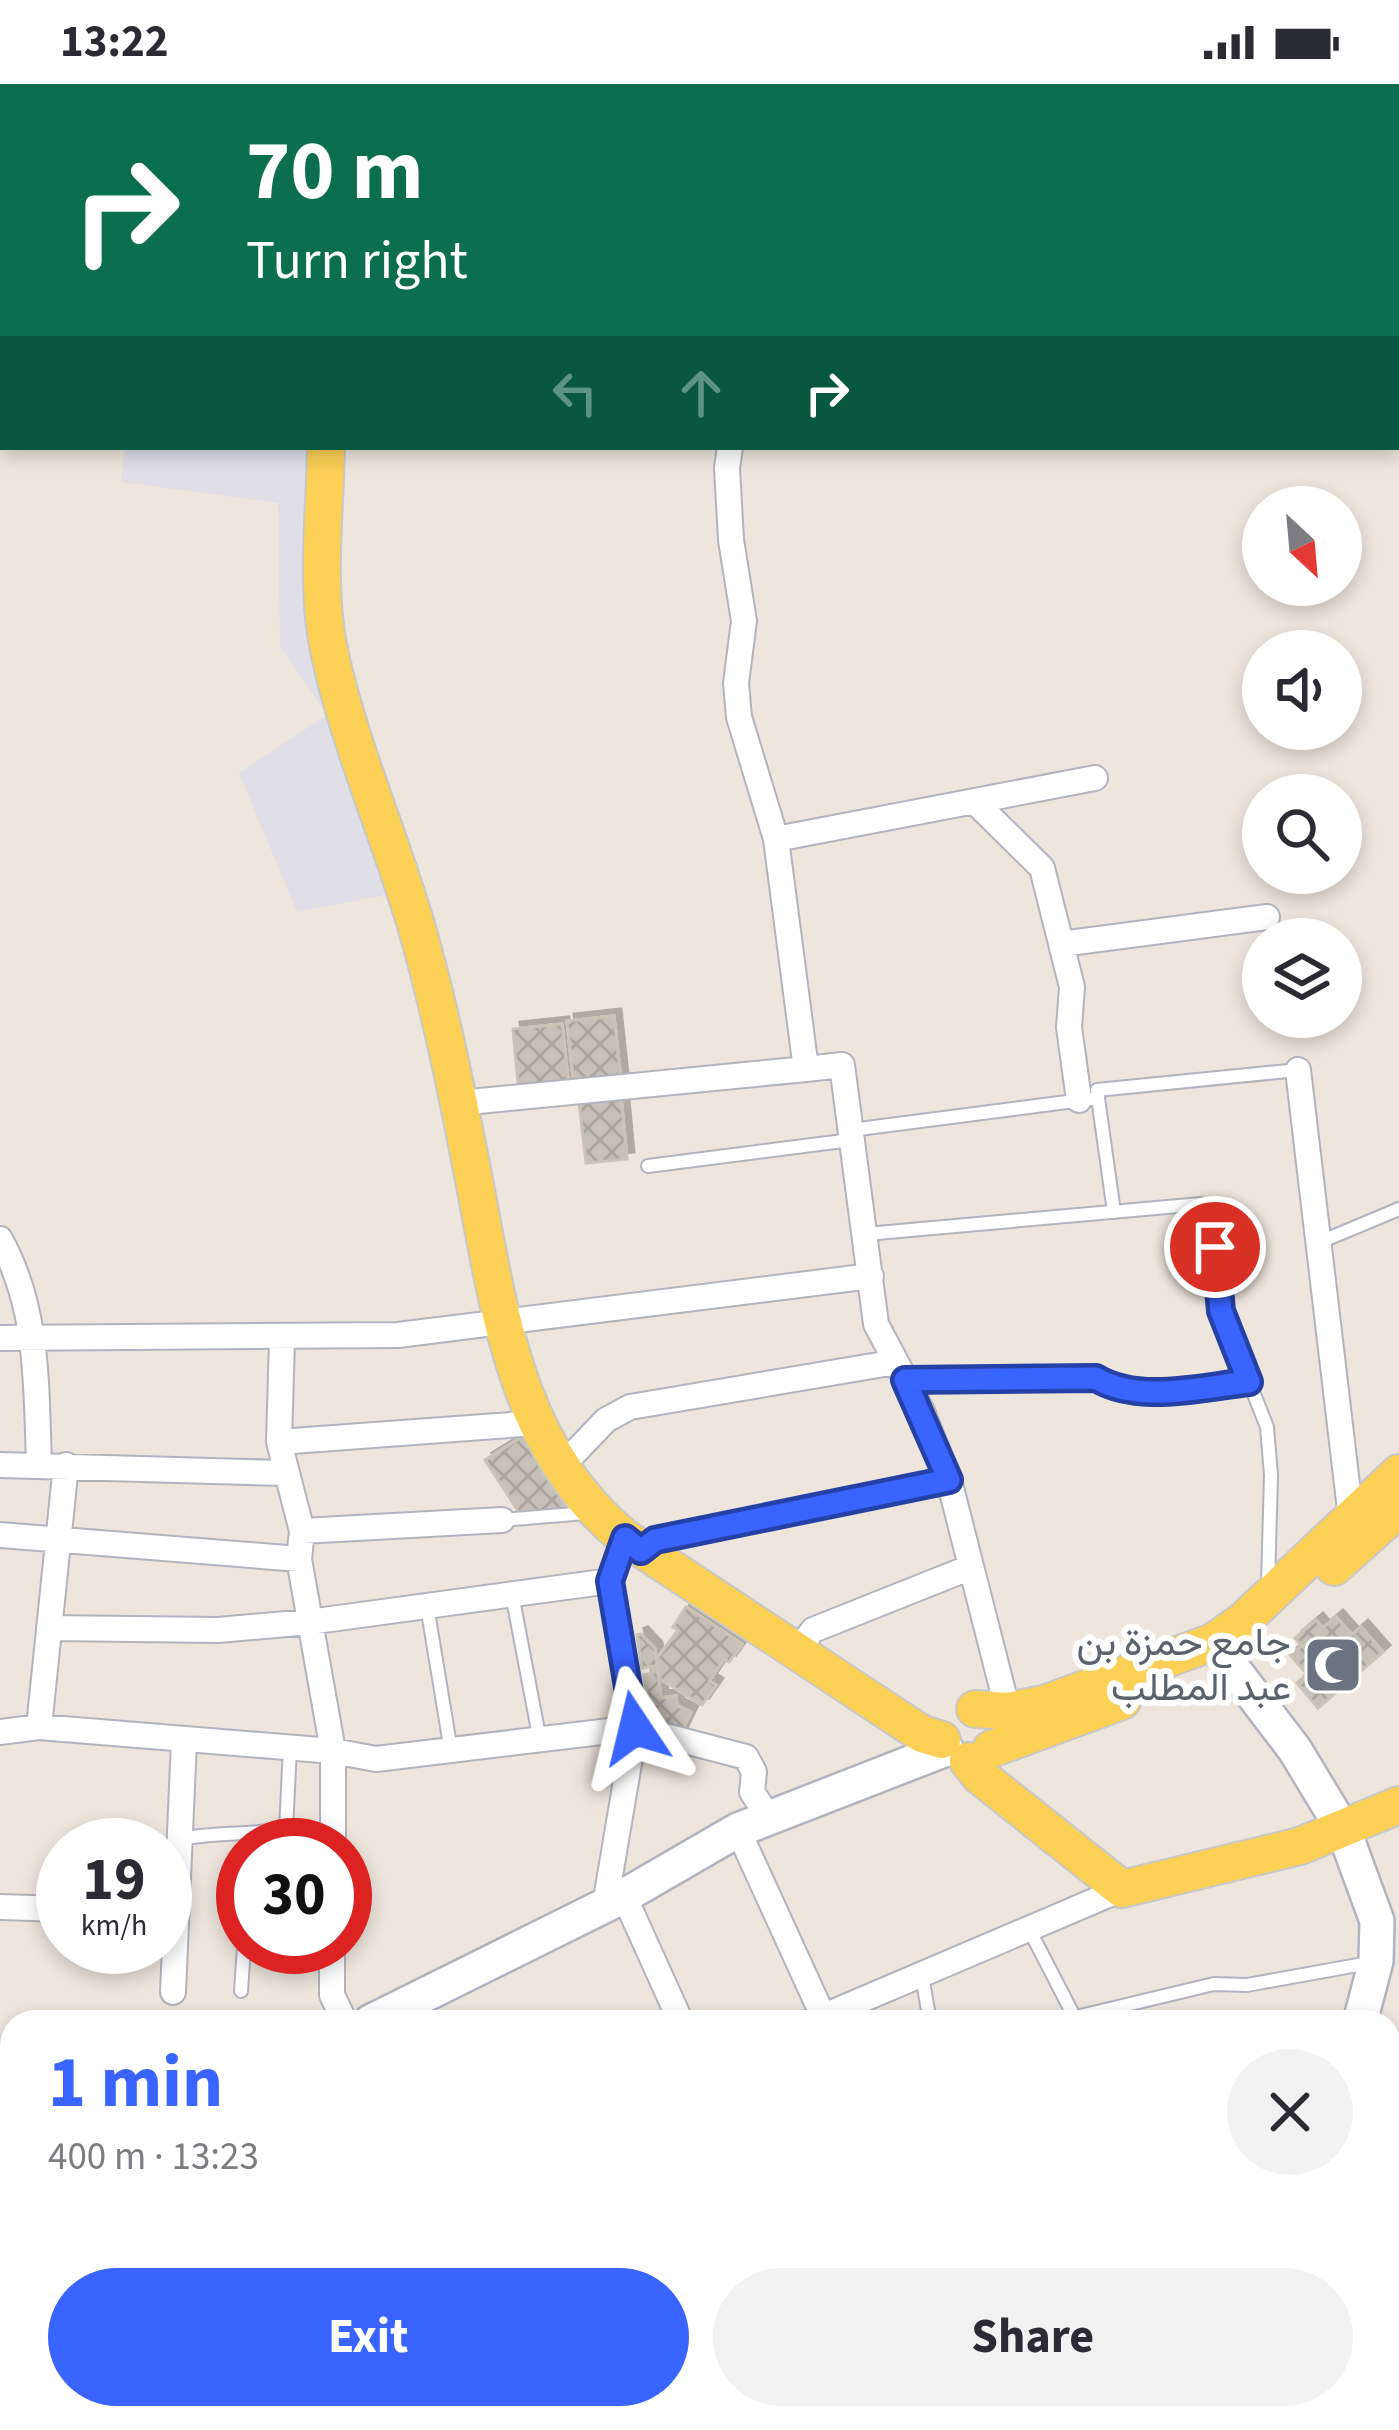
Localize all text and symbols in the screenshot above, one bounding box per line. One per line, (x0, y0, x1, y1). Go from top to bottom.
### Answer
text: 13:22 (60, 10, 169, 74)
text: 70 m (246, 112, 424, 232)
icon: right (48, 132, 204, 288)
text: Turn right (246, 223, 468, 300)
icon: left (542, 360, 608, 426)
icon: ahead (668, 360, 734, 426)
icon: right (794, 360, 860, 426)
north arrow (1242, 486, 1362, 606)
map controls (1242, 486, 1362, 1038)
button: sound (1242, 630, 1362, 750)
button: search (1242, 774, 1362, 894)
button: layers (1242, 918, 1362, 1038)
pin (1164, 1196, 1266, 1298)
icon: arrive (1182, 1214, 1248, 1280)
place label: جامع حمزة بن عبد المطلب (1077, 1615, 1291, 1716)
mosque icon: جامع حمزة بن عبد المطلب (1302, 1634, 1364, 1696)
position arrow (572, 1665, 698, 1791)
speed limit sign: 30 (216, 1818, 372, 1974)
text: 19 (82, 1838, 146, 1923)
text: km/h (81, 1904, 147, 1947)
text: 1 min (48, 2032, 223, 2135)
button: close (1227, 2049, 1353, 2175)
text: 400 m · 13:23 (48, 2129, 259, 2185)
button: Exit (48, 2268, 689, 2406)
button: Share (713, 2268, 1353, 2406)

